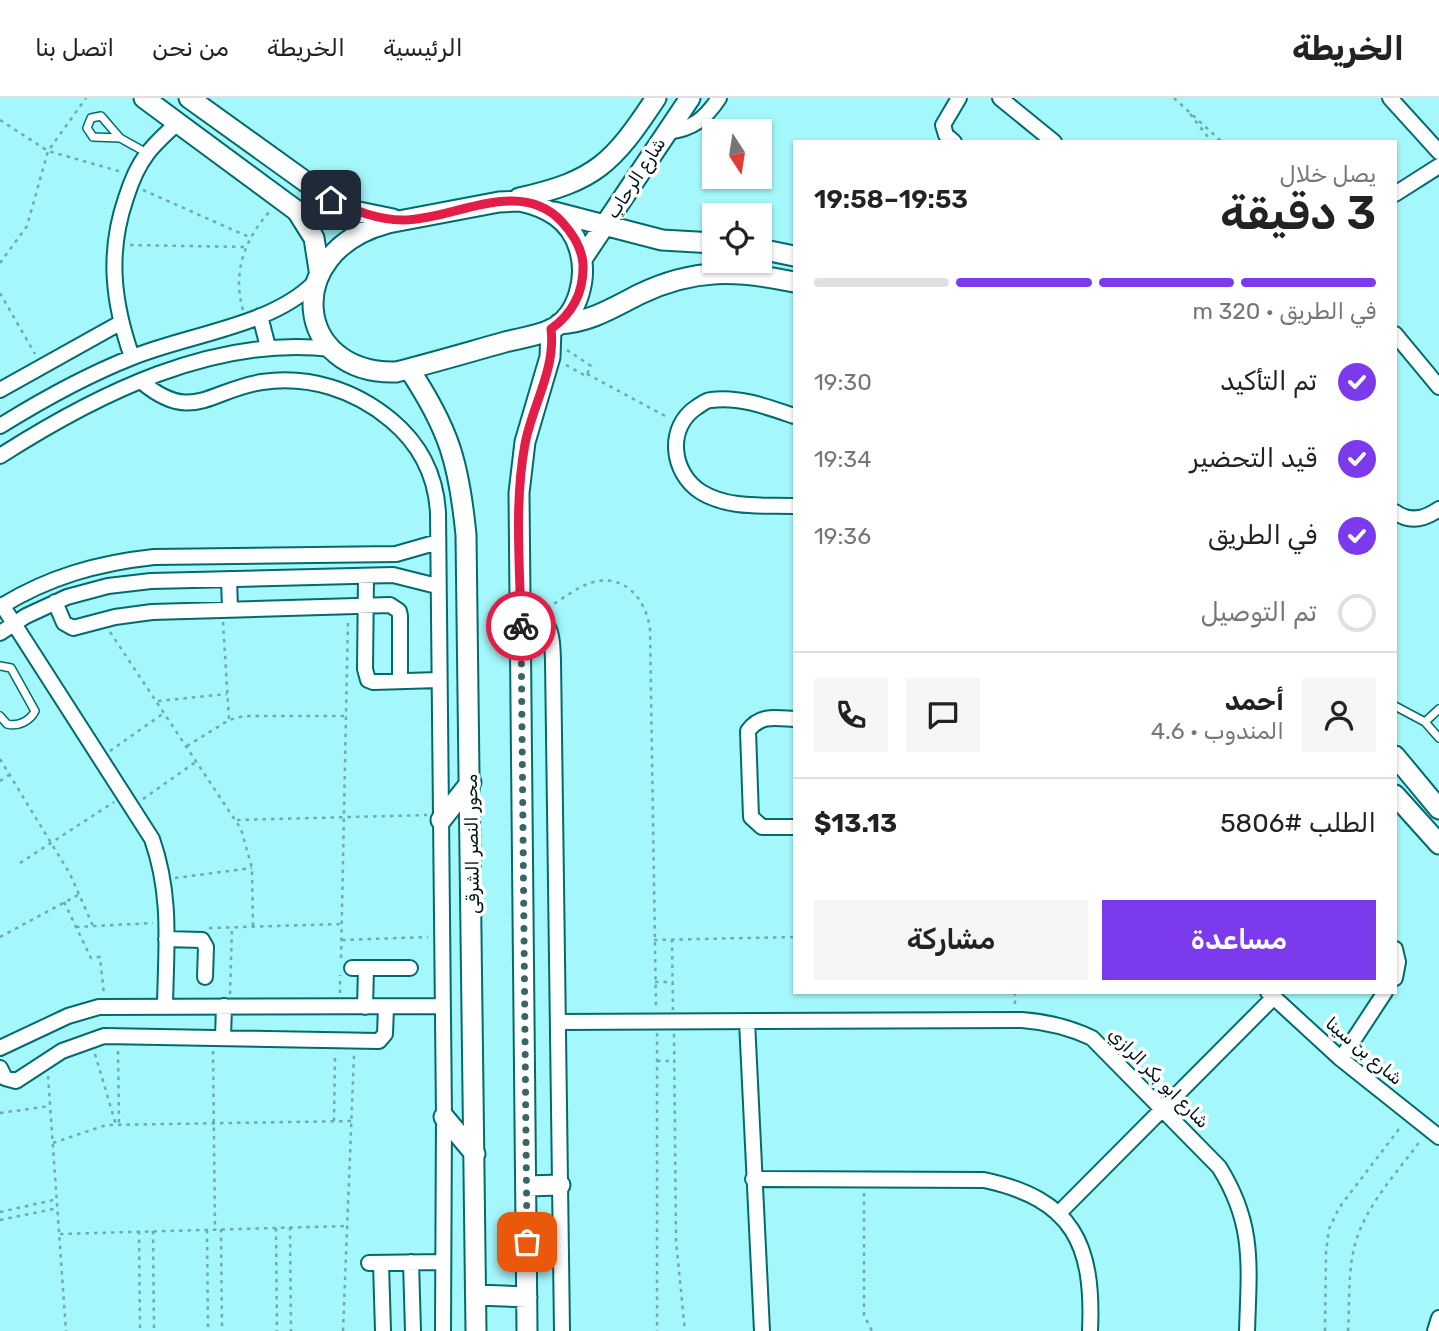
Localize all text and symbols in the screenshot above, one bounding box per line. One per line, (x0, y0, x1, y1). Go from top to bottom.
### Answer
text: الخريطة (1292, 29, 1404, 68)
text: اتصل بنا (35, 34, 114, 62)
text: من نحن (152, 34, 229, 62)
text: الخريطة (267, 34, 345, 62)
text: الرئيسية (383, 34, 463, 62)
north arrow (702, 119, 772, 189)
map controls (702, 119, 772, 273)
street label: شارع الرحاب (602, 133, 671, 223)
text: يصل خلال (1280, 160, 1376, 188)
pin (301, 170, 361, 230)
icon: home (312, 181, 350, 219)
text: 19:53–19:58 (814, 184, 968, 215)
text: 3 دقيقة (1220, 186, 1376, 241)
button: locate (702, 203, 772, 273)
text: في الطريق · 320 m (1192, 297, 1376, 325)
icon: check (1338, 363, 1376, 401)
text: تم التأكيد (1220, 366, 1317, 397)
text: 19:30 (814, 368, 872, 396)
icon: check (1338, 440, 1376, 478)
text: قيد التحضير (1190, 443, 1317, 474)
text: 19:34 (814, 445, 871, 473)
icon: check (1338, 517, 1376, 555)
text: في الطريق (1208, 520, 1317, 551)
text: 19:36 (814, 522, 871, 550)
courier (486, 591, 556, 661)
text: تم التوصيل (1200, 597, 1317, 628)
icon: bike (502, 607, 540, 645)
button: phone (814, 678, 888, 752)
button: chat (906, 678, 980, 752)
button: person (1302, 678, 1376, 752)
text: أحمد (1225, 686, 1284, 717)
text: المندوب · 4.6 (1151, 717, 1284, 745)
street label: محور النصر الشرقى (460, 774, 484, 914)
text: $13.13 (814, 808, 897, 839)
text: الطلب #5806 (1220, 808, 1376, 839)
button: مشاركة (814, 900, 1088, 980)
button: مساعدة (1102, 900, 1376, 980)
street label: شارع بن سينا (1320, 1012, 1407, 1090)
street label: شارع ابو بكر الرازي (1103, 1023, 1214, 1134)
pin (497, 1212, 557, 1272)
icon: bag (508, 1223, 546, 1261)

